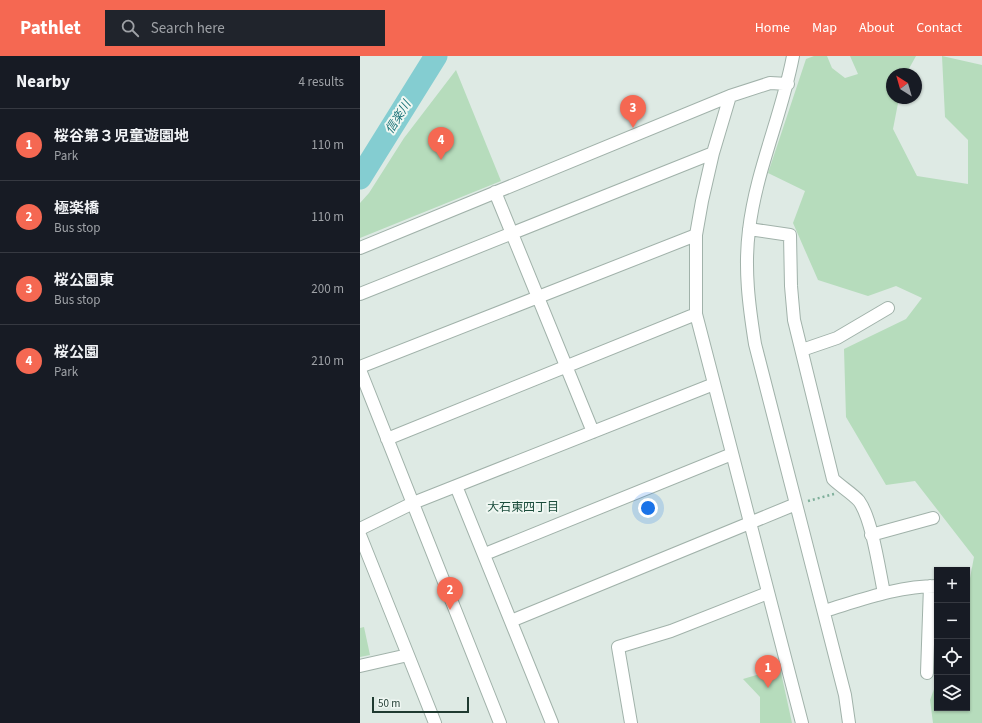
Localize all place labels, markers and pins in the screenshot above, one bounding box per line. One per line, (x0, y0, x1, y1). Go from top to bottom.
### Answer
pin: 3 (620, 95, 646, 128)
pin: 4 (428, 127, 454, 160)
pin: 2 (437, 577, 463, 610)
pin: 1 (755, 655, 781, 688)

